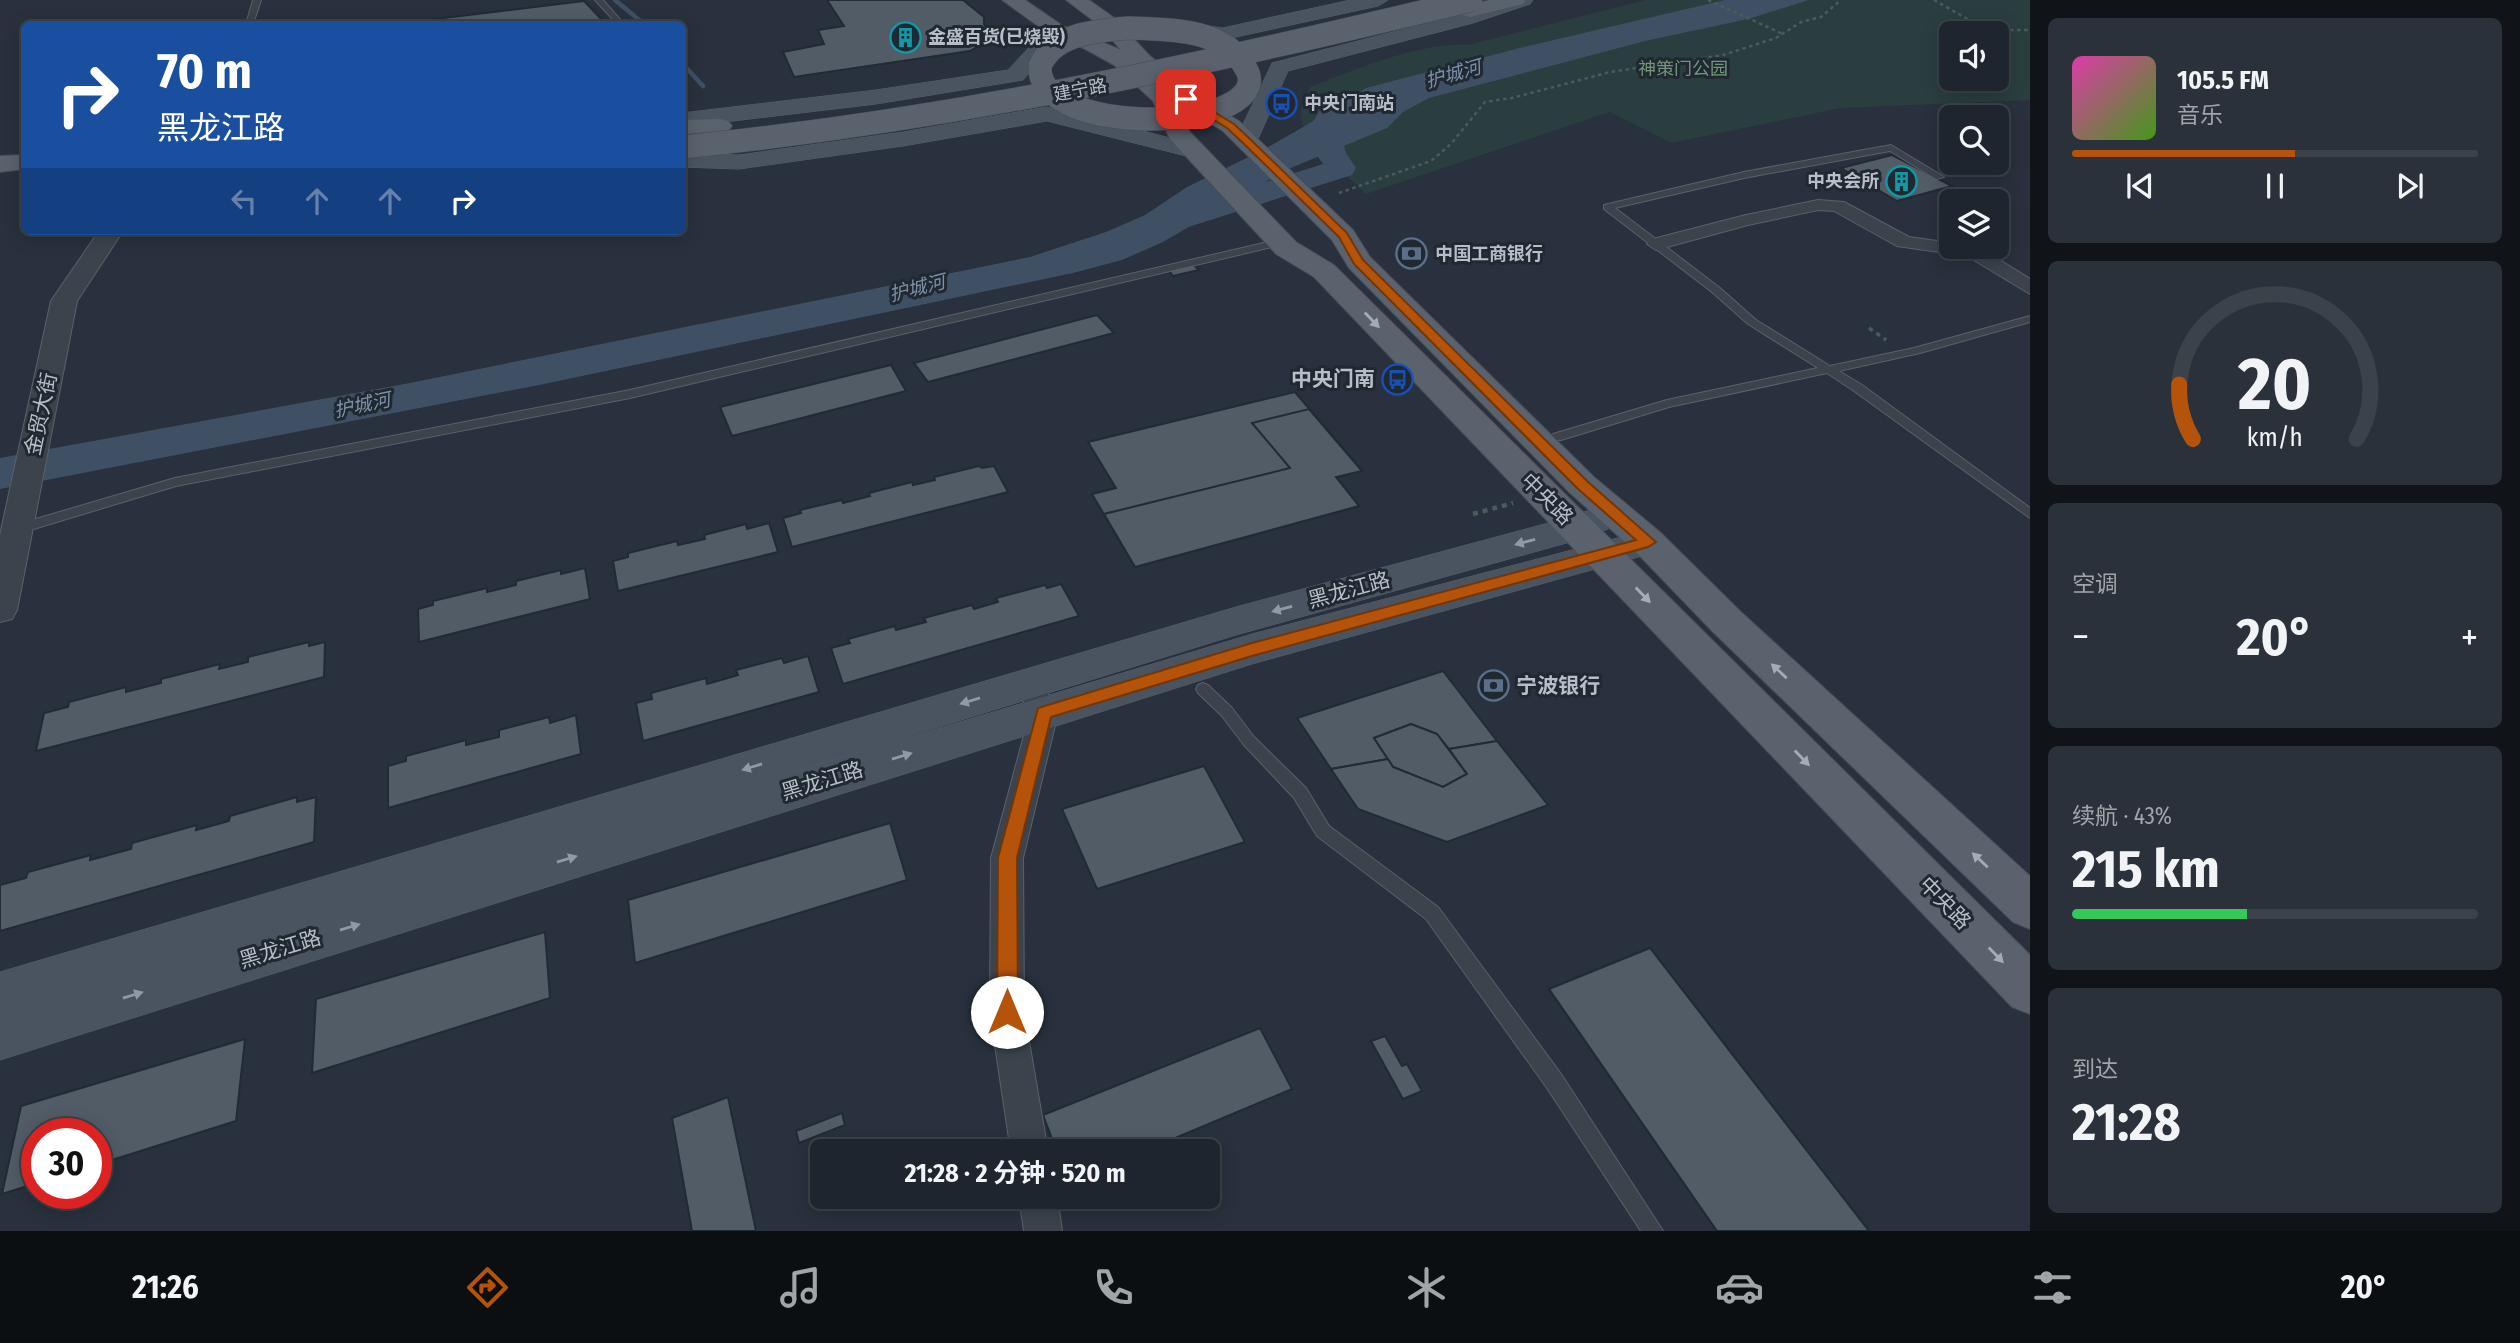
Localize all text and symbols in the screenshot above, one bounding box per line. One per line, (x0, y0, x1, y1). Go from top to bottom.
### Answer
building icon: 金盛百货(已烧毁) (888, 20, 922, 54)
map controls (1939, 21, 2009, 259)
button: sound (1939, 21, 2009, 91)
place label: 金盛百货(已烧毁) (928, 26, 1065, 48)
text: 70 m (157, 42, 252, 101)
icon: right (42, 49, 133, 140)
water label: 护城河 (1422, 54, 1487, 93)
park label: 神策门公园 (1638, 58, 1728, 80)
text: 105.5 FM (2177, 65, 2269, 96)
pin (1156, 69, 1216, 129)
street label: 建宁路 (1051, 74, 1109, 106)
icon: arrive (1167, 80, 1205, 118)
bus stop icon: 中央门南站 (1264, 86, 1298, 120)
place label: 中央门南站 (1304, 92, 1394, 114)
text: 音乐 (2177, 101, 2223, 129)
button: search (1939, 105, 2009, 175)
text: 黑龙江路 (157, 109, 285, 147)
building icon: 中央会所 (1885, 164, 1919, 198)
icon: previous (2121, 167, 2159, 205)
icon: pause (2256, 167, 2294, 205)
icon: next (2391, 167, 2429, 205)
place label: 中央会所 (1807, 170, 1879, 192)
icon: left (225, 182, 263, 220)
icon: ahead (298, 182, 336, 220)
icon: ahead (371, 182, 409, 220)
icon: right (444, 182, 482, 220)
button: layers (1939, 189, 2009, 259)
bank icon: 中国工商银行 (1395, 237, 1429, 271)
place label: 中国工商银行 (1435, 243, 1543, 265)
water label: 护城河 (887, 269, 951, 306)
one-way arrow (1363, 312, 1380, 329)
text: 20 (2237, 341, 2312, 428)
bus stop icon: 中央门南 (1381, 362, 1415, 396)
place label: 中央门南 (1291, 366, 1375, 392)
street label: 金贸大街 (20, 370, 62, 458)
water label: 护城河 (332, 387, 396, 422)
text: km/h (2247, 423, 2303, 453)
street label: 中央路 (1516, 468, 1578, 530)
one-way arrow (1513, 537, 1535, 548)
street label: 黑龙江路 (1305, 567, 1393, 613)
text: 空调 (2072, 570, 2118, 598)
one-way arrow (1634, 586, 1650, 603)
one-way arrow (1271, 604, 1292, 614)
text: 20° (2237, 606, 2313, 669)
text: − (2072, 614, 2089, 660)
text: + (2461, 614, 2478, 660)
one-way arrow (1771, 663, 1788, 679)
bank icon: 宁波银行 (1476, 669, 1510, 703)
place label: 宁波银行 (1516, 673, 1600, 699)
one-way arrow (959, 697, 980, 707)
one-way arrow (1794, 749, 1811, 766)
one-way arrow (891, 751, 912, 761)
street label: 黑龙江路 (778, 756, 866, 806)
one-way arrow (741, 762, 762, 772)
text: 续航 · 43% (2072, 802, 2172, 830)
text: 215 km (2072, 838, 2220, 901)
one-way arrow (1972, 853, 1989, 869)
one-way arrow (557, 854, 578, 864)
street label: 中央路 (1914, 871, 1976, 935)
one-way arrow (340, 921, 361, 932)
street label: 黑龙江路 (236, 924, 324, 974)
one-way arrow (1987, 946, 2003, 963)
position arrow (970, 975, 1044, 1049)
one-way arrow (122, 989, 143, 999)
text: 到达 (2072, 1055, 2118, 1083)
text: 21:28 (2072, 1091, 2181, 1154)
speed limit sign: 30 (21, 1118, 112, 1209)
text: 21:28 · 2 分钟 · 520 m (904, 1158, 1126, 1189)
icon: directions (463, 1263, 512, 1312)
icon: music (776, 1263, 825, 1312)
icon: phone (1089, 1263, 1138, 1312)
icon: climate (1402, 1263, 1451, 1312)
icon: car (1715, 1263, 1764, 1312)
icon: filters (2028, 1263, 2077, 1312)
text: 21:26 (132, 1268, 199, 1306)
text: 20° (2341, 1268, 2388, 1306)

